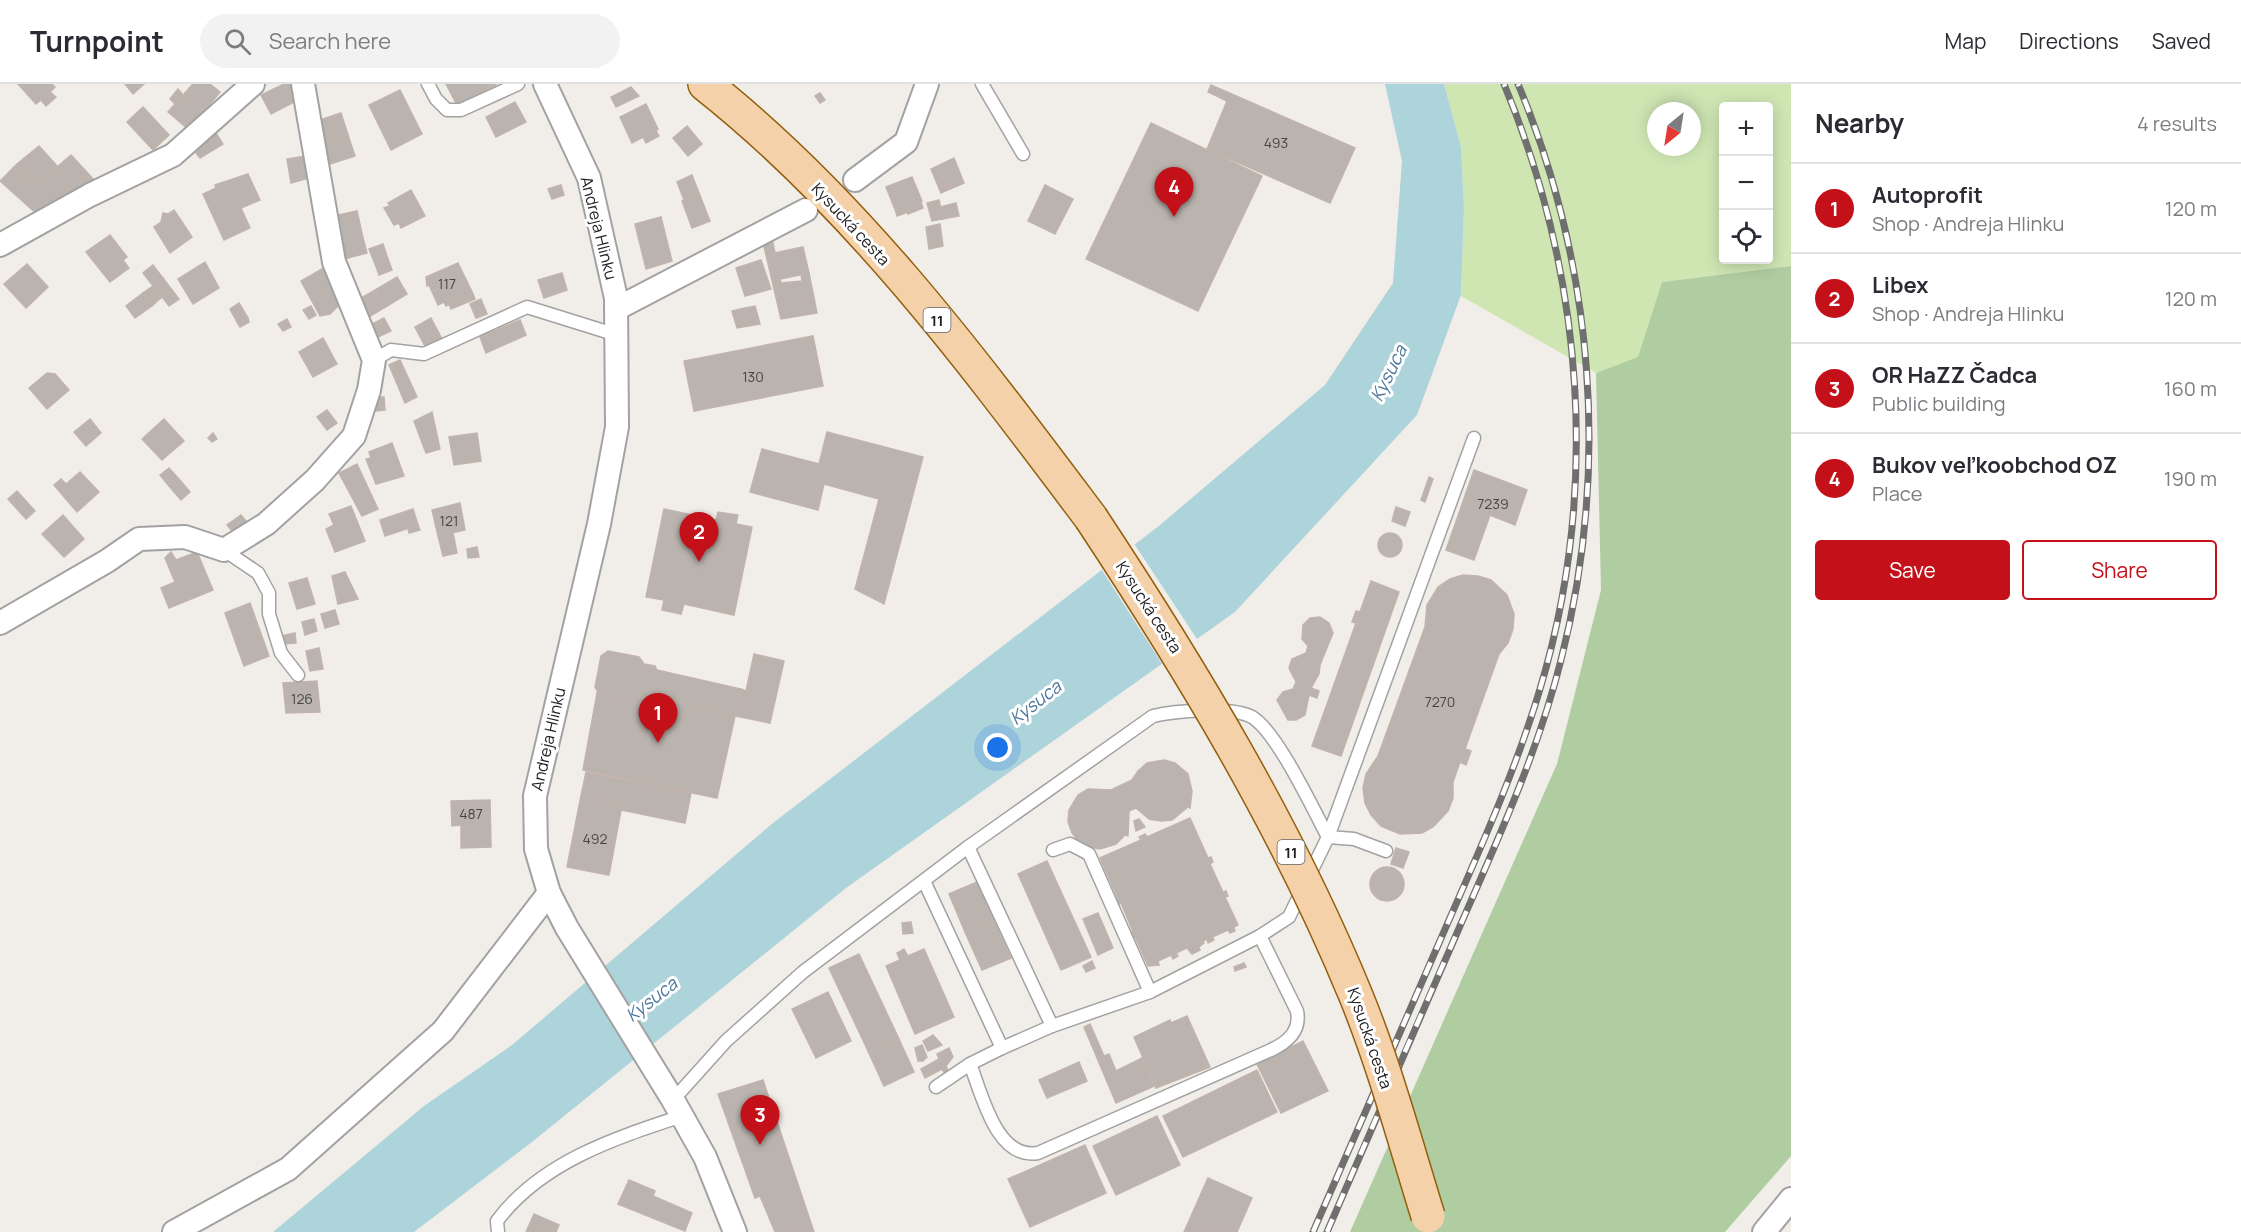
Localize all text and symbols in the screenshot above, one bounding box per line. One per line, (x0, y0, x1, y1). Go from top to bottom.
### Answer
search box (200, 14, 620, 68)
text: Turnpoint (30, 22, 164, 60)
icon: search (221, 25, 254, 58)
text: Search here (269, 26, 391, 56)
text: Map (1945, 27, 1986, 55)
text: Directions (2019, 27, 2119, 55)
text: Saved (2152, 27, 2211, 55)
north arrow (1647, 102, 1701, 156)
map controls (1719, 102, 1773, 264)
button: + (1719, 102, 1773, 156)
text: Nearby (1815, 105, 1904, 141)
text: 4 results (2137, 110, 2217, 137)
house number: 493 (1264, 133, 1288, 152)
button: − (1719, 156, 1773, 210)
pin: 4 (1154, 168, 1194, 217)
street label: Andreja Hlinku (576, 174, 622, 282)
street label: Kysucká cesta (807, 178, 895, 270)
text: Autoprofit (1872, 180, 1983, 210)
text: 1 (1830, 195, 1839, 222)
text: 120 m (2165, 195, 2217, 222)
button: locate (1719, 210, 1773, 264)
text: Shop · Andreja Hlinku (1872, 210, 2064, 237)
text: Libex (1872, 270, 1928, 300)
house number: 117 (438, 274, 456, 293)
text: 2 (1829, 285, 1840, 312)
text: 120 m (2165, 285, 2217, 312)
text: Shop · Andreja Hlinku (1872, 300, 2064, 327)
road number: 11 (924, 308, 950, 332)
water label: Kysuca (1364, 340, 1412, 405)
text: OR HaZZ Čadca (1872, 360, 2037, 390)
house number: 130 (742, 367, 764, 386)
text: 3 (1829, 375, 1840, 402)
text: 160 m (2164, 375, 2217, 402)
text: Public building (1872, 390, 2006, 417)
text: Bukov veľkoobchod OZ (1872, 450, 2117, 480)
text: 4 (1828, 465, 1841, 492)
text: 190 m (2164, 465, 2217, 492)
text: Place (1872, 480, 1922, 507)
house number: 7239 (1477, 494, 1509, 513)
house number: 121 (440, 511, 458, 530)
pin: 2 (680, 512, 718, 562)
button: Save (1815, 540, 2010, 600)
button: Share (2022, 540, 2217, 600)
street label: Kysucká cesta (1111, 557, 1187, 657)
water label: Kysuca (1004, 674, 1067, 730)
street label: Andreja Hlinku (525, 685, 571, 793)
house number: 126 (291, 689, 313, 708)
house number: 7270 (1425, 692, 1455, 711)
pin: 1 (638, 694, 678, 743)
your location (983, 733, 1012, 762)
house number: 487 (459, 804, 483, 823)
house number: 492 (583, 829, 607, 848)
road number: 11 (1278, 840, 1304, 864)
water label: Kysuca (620, 971, 683, 1027)
street label: Kysucká cesta (1342, 984, 1398, 1092)
pin: 3 (740, 1096, 780, 1145)

